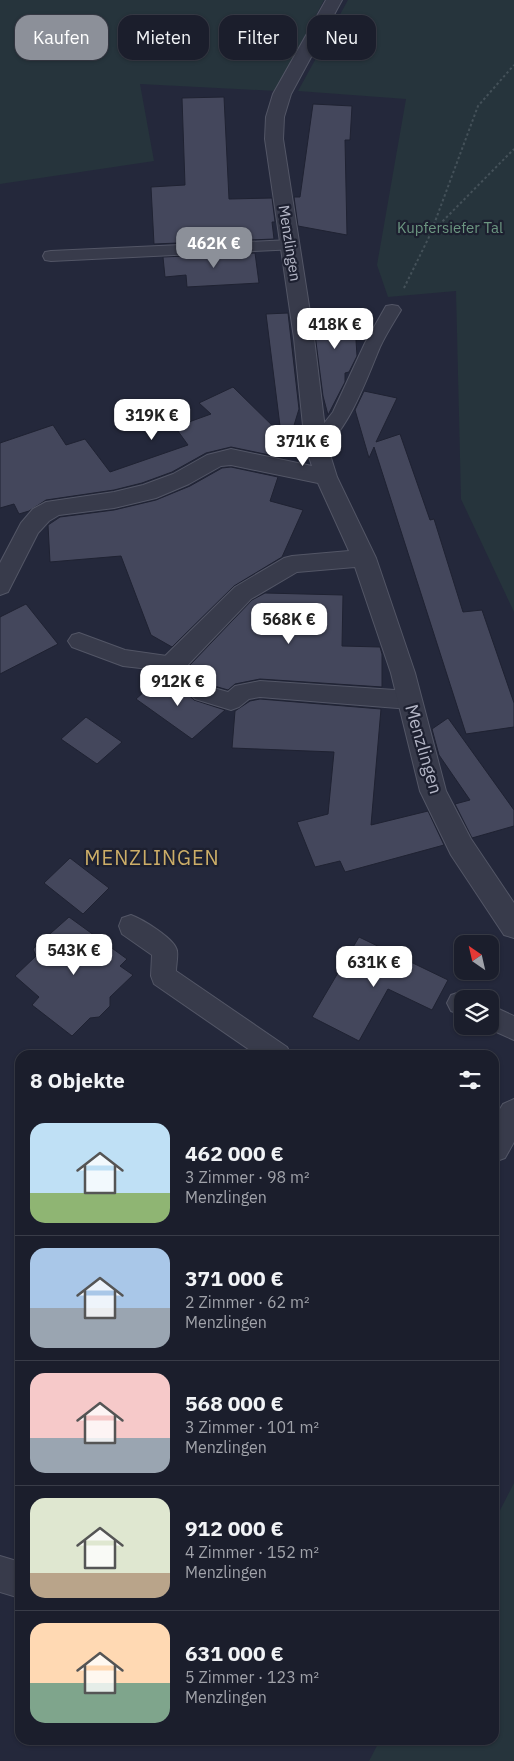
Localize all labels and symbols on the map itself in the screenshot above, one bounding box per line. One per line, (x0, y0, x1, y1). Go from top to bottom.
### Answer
street label: Menzlingen (275, 204, 305, 282)
park label: Kupfersiefer Tal (397, 218, 503, 237)
pin: 462K € (173, 226, 255, 269)
pin: 418K € (294, 308, 376, 350)
pin: 319K € (111, 398, 193, 441)
pin: 371K € (262, 424, 344, 467)
pin: 568K € (248, 602, 330, 645)
pin: 912K € (137, 664, 219, 707)
street label: Menzlingen (400, 702, 448, 796)
district label: MENZLINGEN (84, 844, 220, 871)
pin: 543K € (33, 934, 115, 976)
north arrow (454, 935, 499, 980)
pin: 631K € (333, 946, 415, 988)

